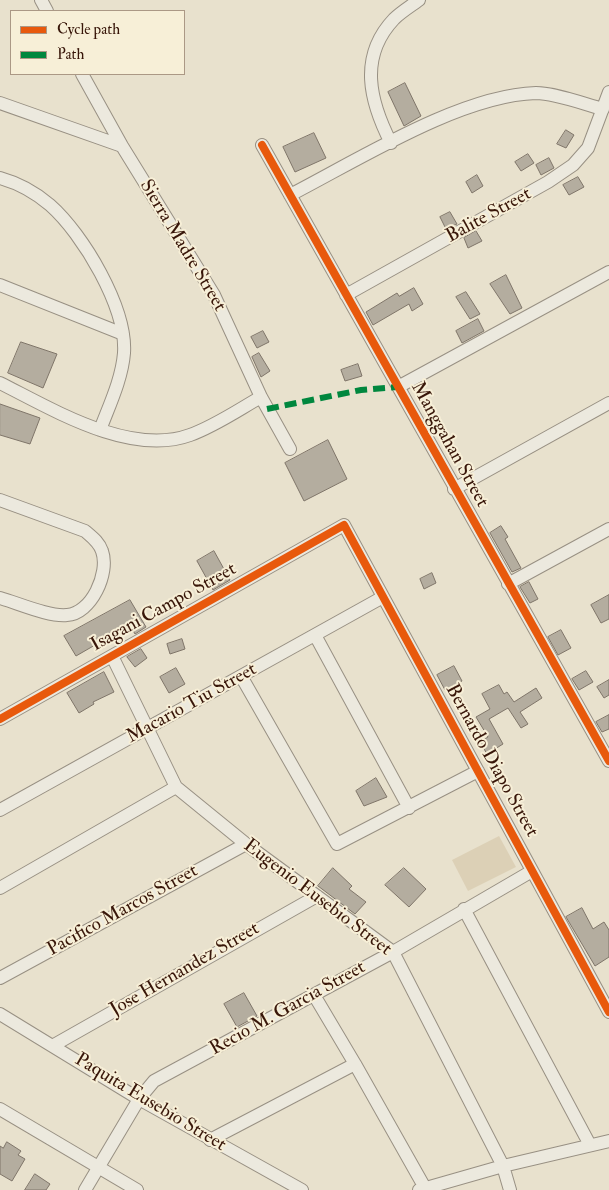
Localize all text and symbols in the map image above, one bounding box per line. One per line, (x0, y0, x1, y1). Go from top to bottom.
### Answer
legend (10, 10, 185, 75)
text: Cycle path (57, 20, 120, 39)
text: Path (57, 45, 84, 64)
street label: Sierra Madre Street (134, 176, 230, 316)
street label: Balite Street (442, 183, 536, 249)
street label: Manggahan Street (405, 378, 493, 512)
street label: Isagani Campo Street (87, 559, 241, 657)
street label: Macario Tiu Street (123, 659, 261, 749)
street label: Bernardo Diapo Street (439, 681, 543, 841)
street label: Eugenio Eusebio Street (238, 835, 396, 961)
street label: Pacifico Marcos Street (44, 860, 202, 962)
street label: Jose Hernandez Street (106, 918, 264, 1022)
street label: Recio M. Garcia Street (206, 957, 370, 1061)
street label: Paquita Eusebio Street (70, 1049, 230, 1157)

